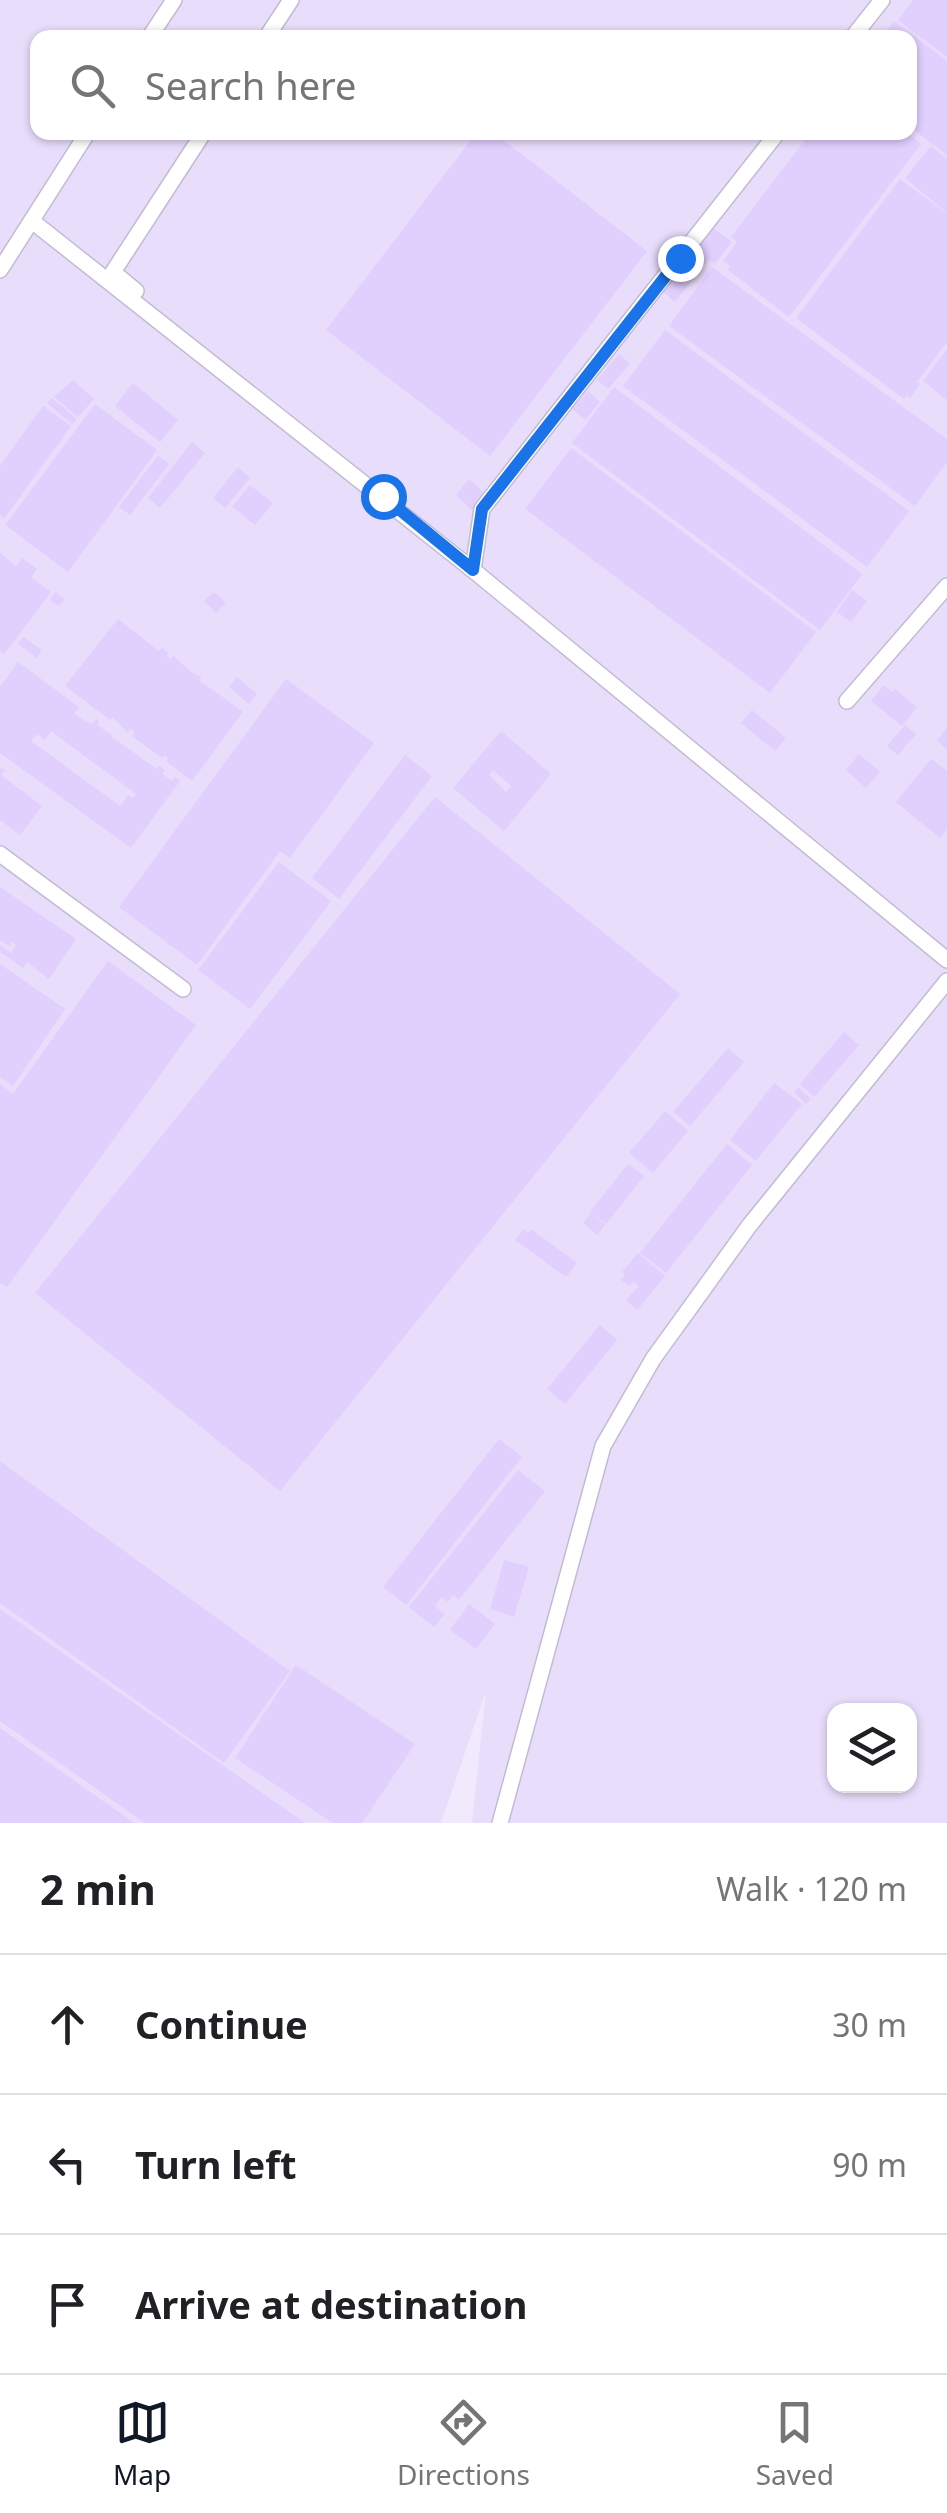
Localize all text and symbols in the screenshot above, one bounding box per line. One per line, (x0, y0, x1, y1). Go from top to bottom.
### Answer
search box (30, 30, 917, 140)
icon: search (65, 58, 120, 113)
text: Search here (145, 59, 356, 111)
route end (658, 236, 704, 282)
route start (361, 474, 407, 520)
map controls (827, 1703, 917, 1793)
button: layers (827, 1703, 917, 1793)
text: 2 min (40, 1860, 156, 1917)
text: Walk · 120 m (716, 1867, 907, 1910)
icon: ahead (40, 1997, 95, 2052)
text: Continue (135, 1998, 308, 2050)
text: 30 m (832, 2003, 907, 2046)
icon: left (40, 2137, 95, 2192)
text: Turn left (135, 2138, 297, 2190)
text: 90 m (832, 2143, 907, 2186)
icon: arrive (40, 2277, 95, 2332)
text: Arrive at destination (135, 2278, 527, 2330)
tab: Map (113, 2395, 171, 2493)
tab: Directions (397, 2395, 530, 2493)
tab: Saved (756, 2395, 834, 2493)

